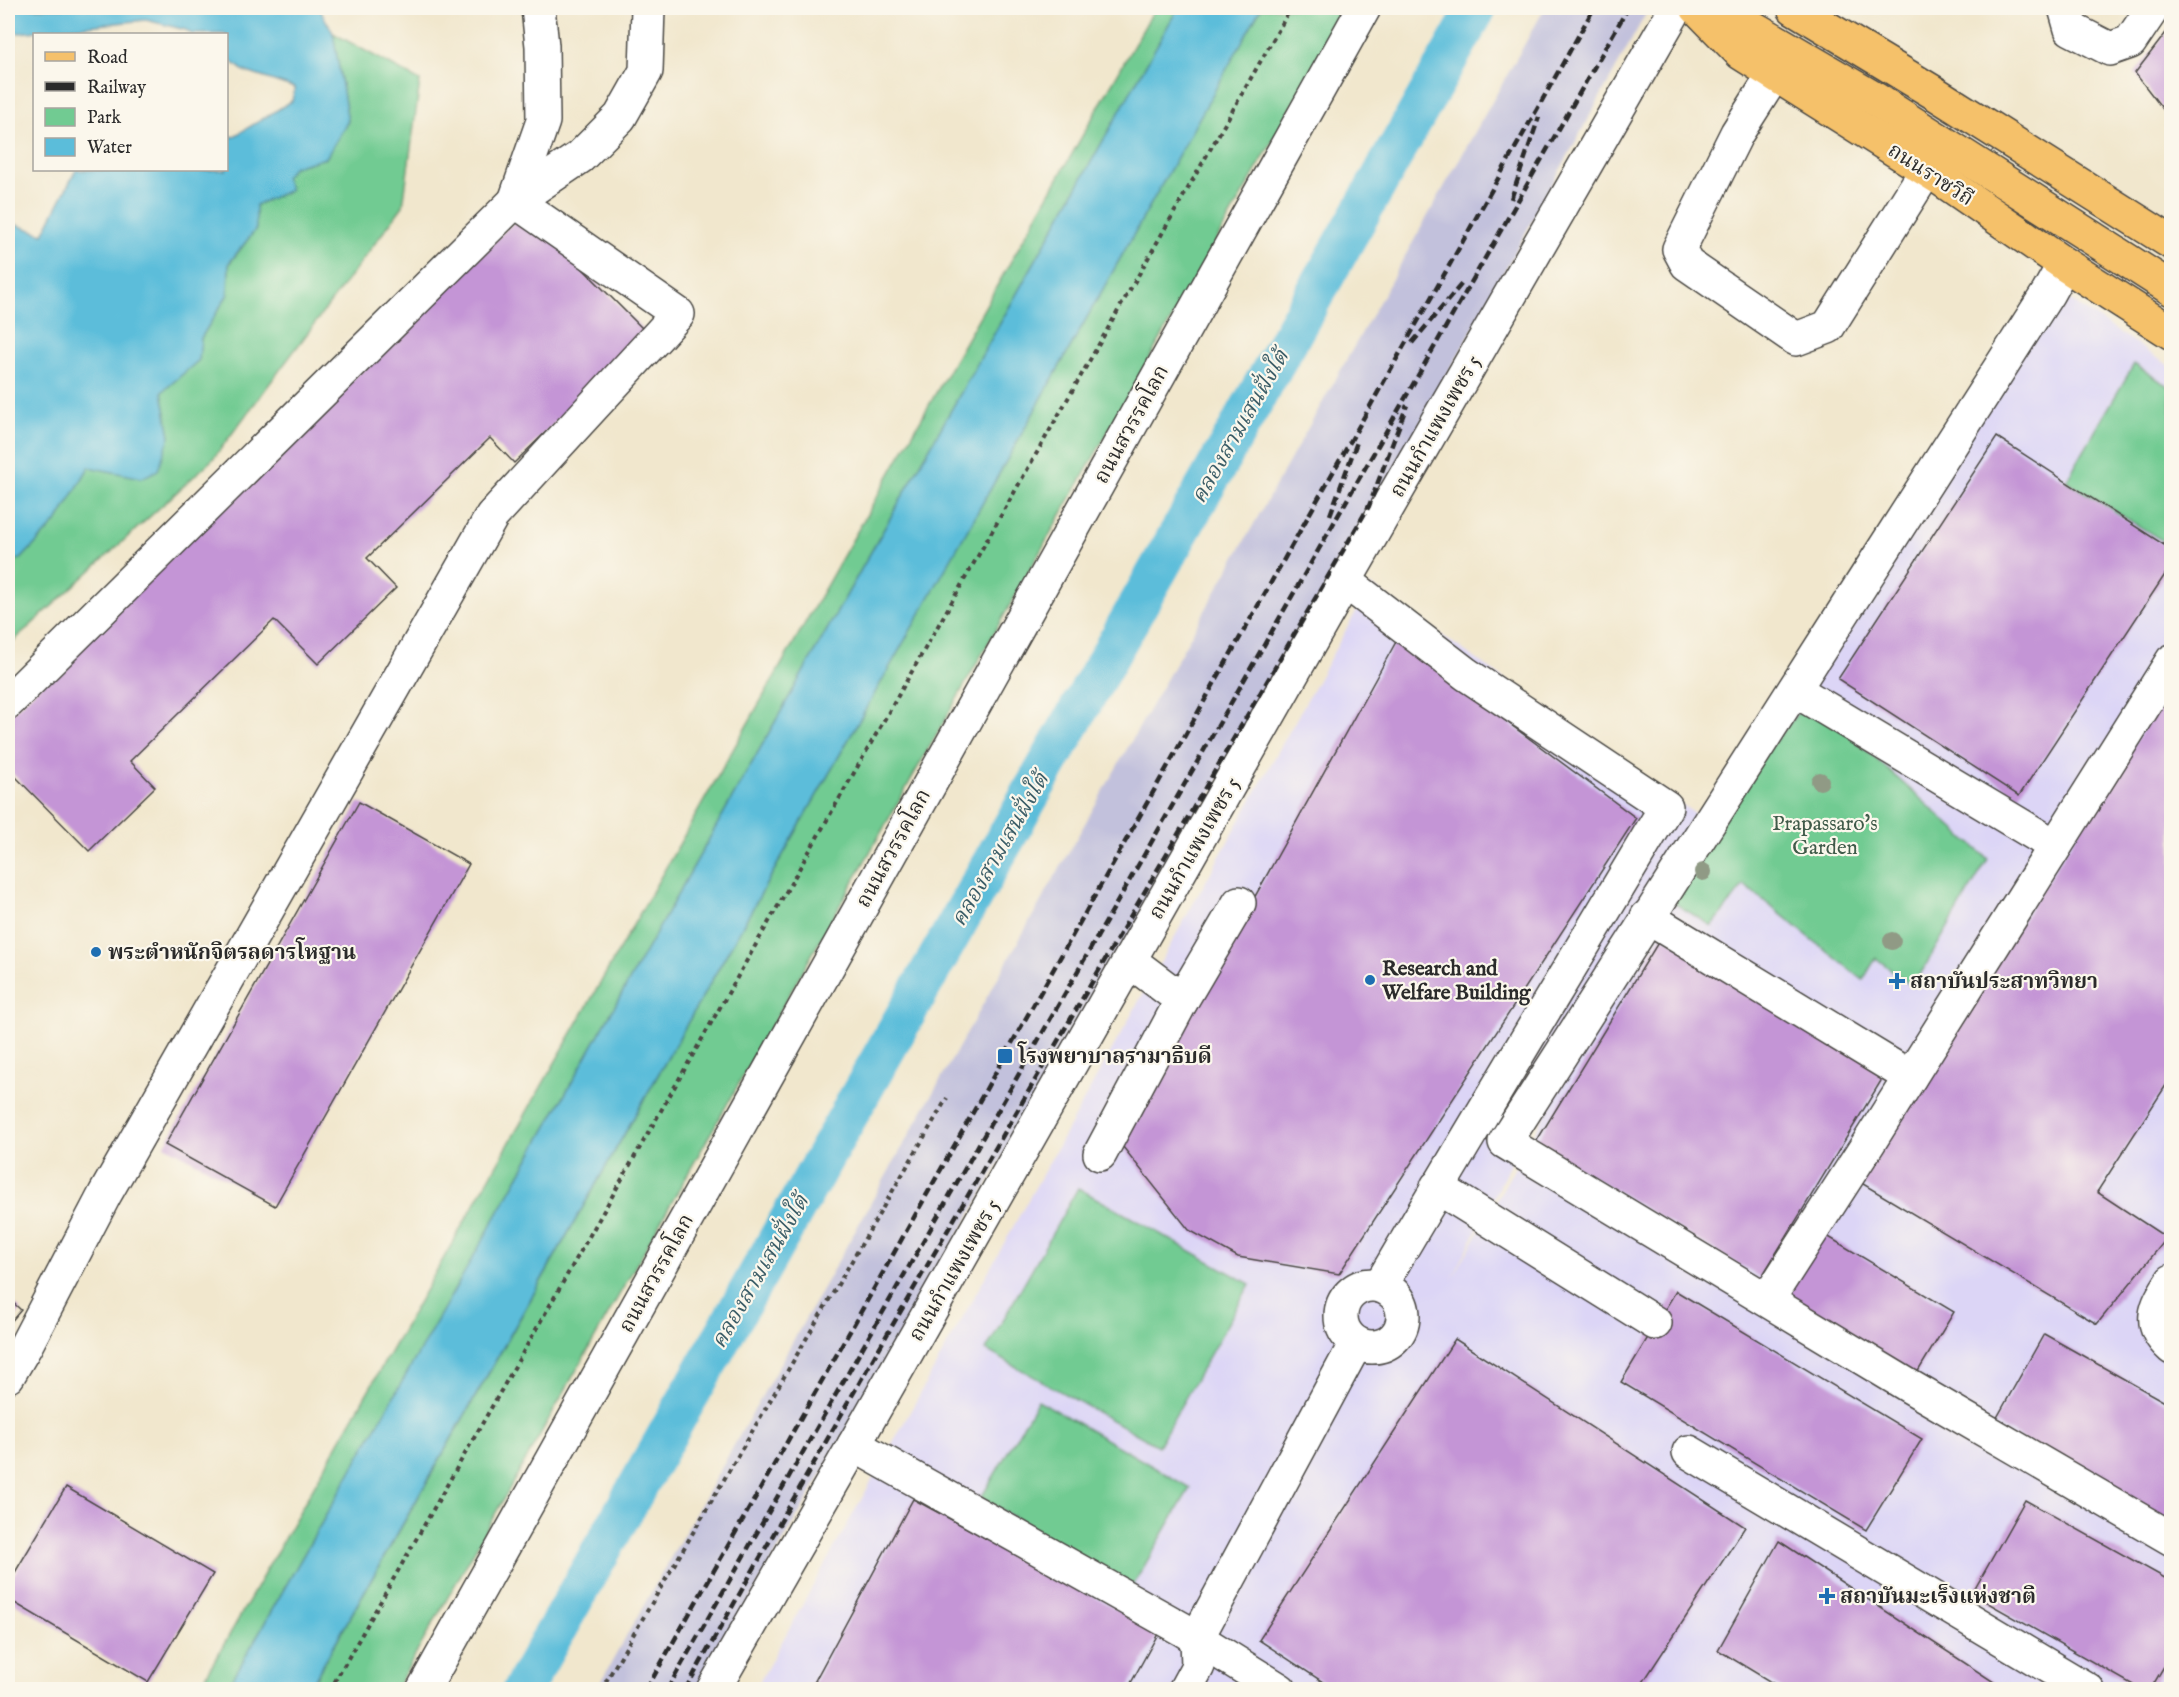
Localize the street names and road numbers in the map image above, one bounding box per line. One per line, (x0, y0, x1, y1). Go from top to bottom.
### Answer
street label: ถนนราชวิถี (1882, 137, 1978, 213)
street label: ถนนกำแพงเพชร 5 (1385, 350, 1488, 503)
street label: ถนนสวรรคโลก (1086, 359, 1176, 489)
street label: ถนนกำแพงเพชร 5 (1144, 772, 1247, 925)
street label: ถนนสวรรคโลก (848, 783, 938, 913)
street label: ถนนกำแพงเพชร 5 (904, 1194, 1007, 1347)
street label: ถนนสวรรคโลก (611, 1208, 701, 1338)

